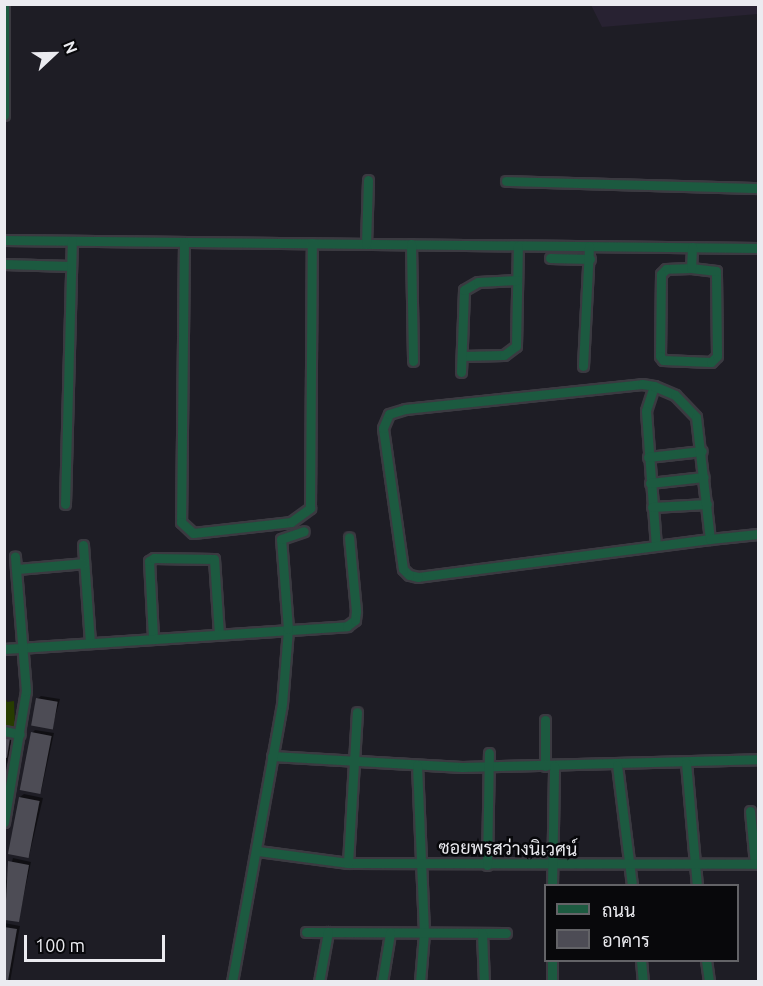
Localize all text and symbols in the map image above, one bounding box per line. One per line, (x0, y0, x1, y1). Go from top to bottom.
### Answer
north arrow (24, 24, 84, 84)
text: N (60, 38, 81, 56)
street label: ซอยพรสว่างนิเวศน์ (438, 836, 578, 860)
legend (544, 884, 739, 962)
text: ถนน (602, 900, 635, 920)
scale bar (27, 923, 168, 961)
text: อาคาร (602, 930, 650, 950)
text: 100 m (35, 935, 85, 955)

